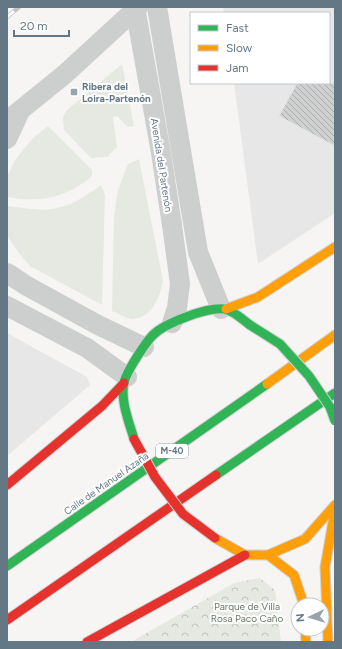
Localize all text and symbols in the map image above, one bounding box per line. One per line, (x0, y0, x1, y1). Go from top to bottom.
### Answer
scale bar (14, 12, 69, 38)
legend (190, 12, 330, 84)
text: 20 m (20, 19, 48, 33)
text: Fast (226, 21, 249, 35)
text: Slow (226, 41, 253, 55)
text: Jam (226, 61, 249, 75)
place label: Ribera del Loira-Partenón (82, 80, 151, 105)
marker: Ribera del Loira-Partenón (69, 87, 79, 97)
street label: Avenida del Partenón (148, 117, 175, 213)
road number: M-40 (156, 444, 188, 458)
street label: Calle de Manuel Azaña (61, 449, 151, 518)
north arrow (290, 597, 330, 637)
park label: Parque de Villa Rosa Paco Caño (211, 600, 283, 625)
text: N (294, 613, 307, 622)

